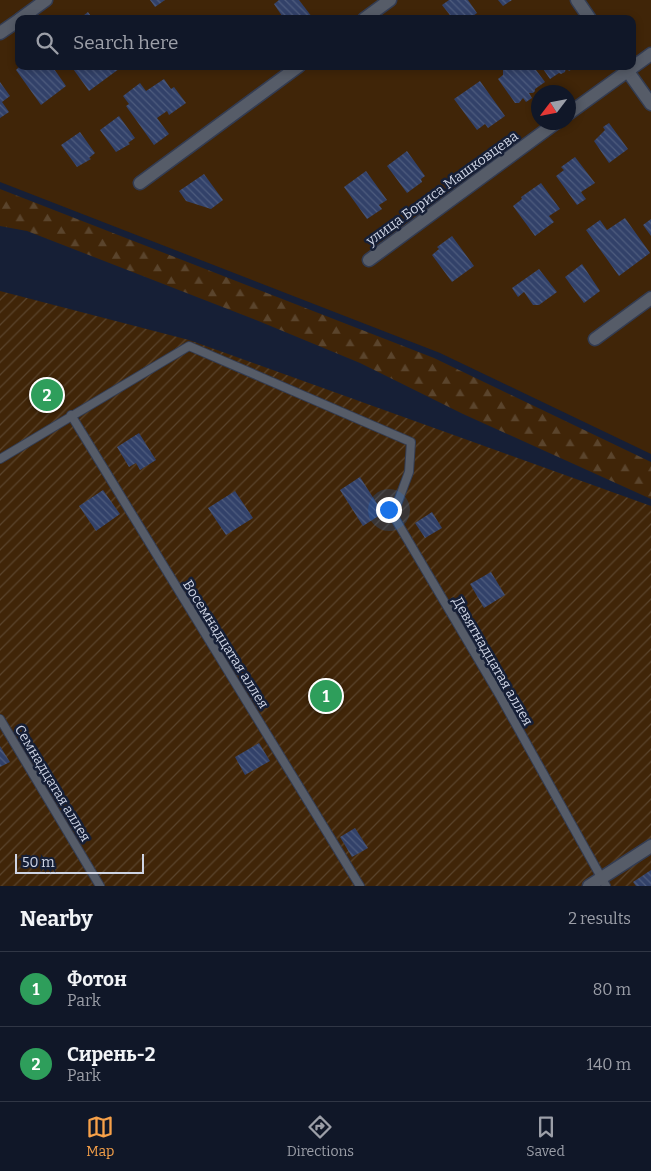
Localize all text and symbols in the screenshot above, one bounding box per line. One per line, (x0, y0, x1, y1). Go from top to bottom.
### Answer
search box (15, 15, 636, 70)
icon: search (33, 29, 61, 57)
text: Search here (73, 31, 178, 54)
north arrow (531, 85, 576, 130)
street label: улица Бориса Машковцева (362, 127, 522, 250)
pin: 2 (31, 376, 63, 414)
your location (376, 497, 402, 523)
street label: Восемнадцатая аллея (179, 577, 272, 712)
street label: Девятнадцатая аллея (449, 594, 537, 729)
pin: 1 (310, 677, 342, 715)
street label: Семнадцатая аллея (11, 722, 94, 845)
scale bar (15, 851, 144, 874)
text: 50 m (22, 854, 55, 871)
text: Nearby (20, 906, 93, 932)
text: 2 results (568, 909, 631, 928)
text: Фотон (67, 968, 127, 991)
text: 1 (33, 980, 39, 999)
text: 80 m (593, 980, 631, 999)
text: Park (67, 991, 101, 1010)
text: Сирень-2 (67, 1043, 155, 1066)
text: 2 (31, 1055, 41, 1074)
text: 140 m (586, 1055, 631, 1074)
text: Park (67, 1066, 101, 1085)
tab: Map (86, 1113, 114, 1160)
tab: Directions (287, 1113, 354, 1160)
tab: Saved (526, 1113, 565, 1160)

